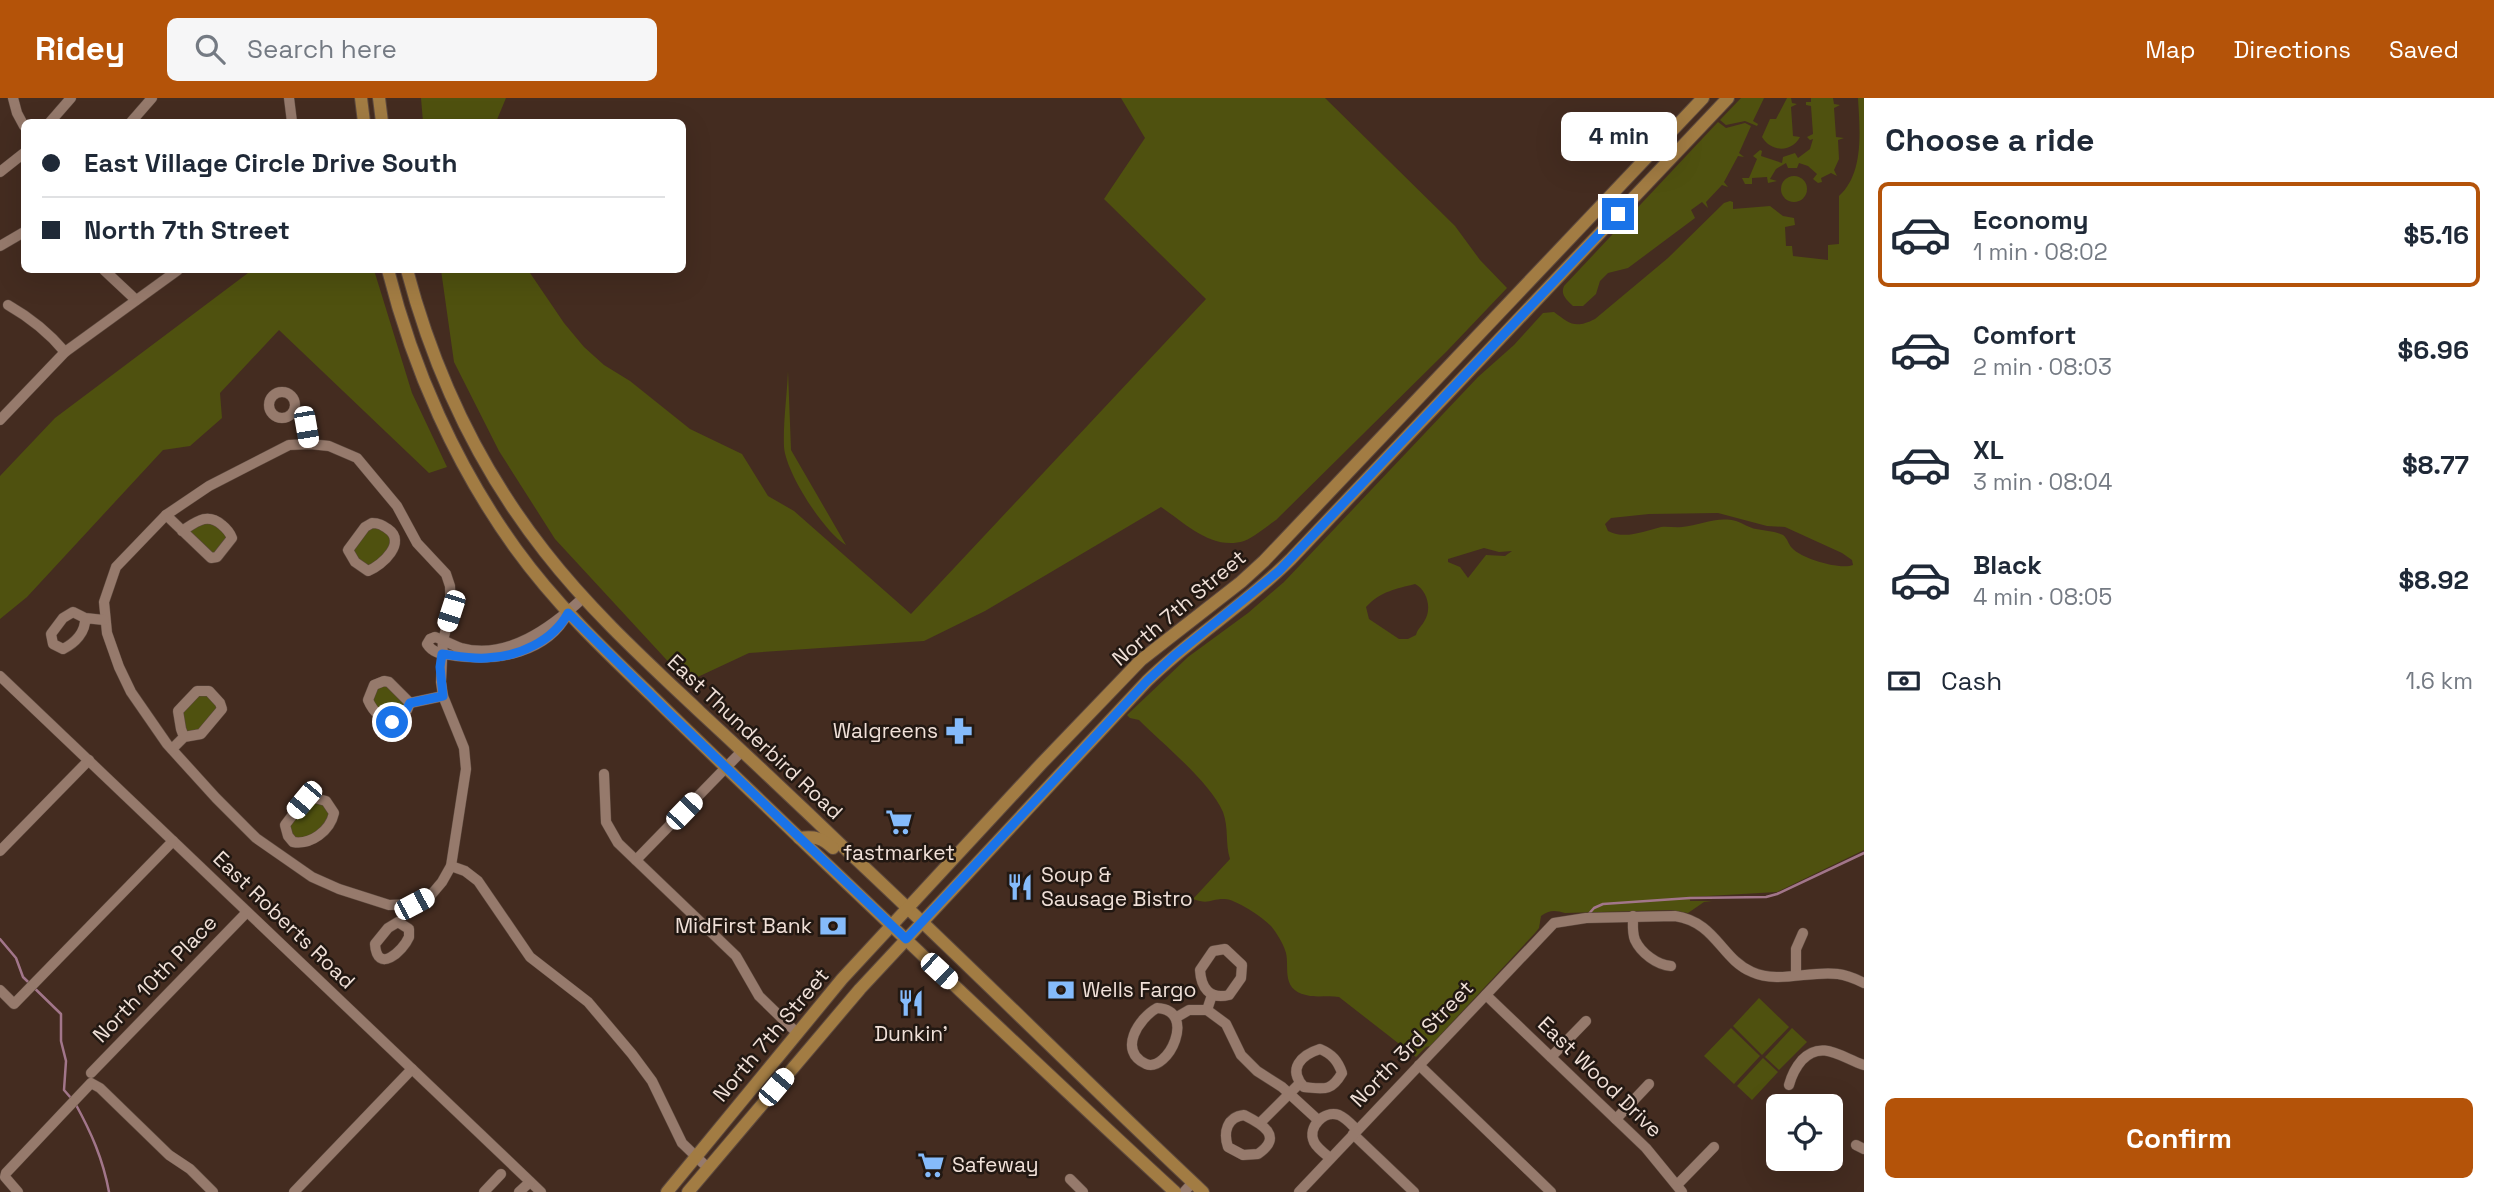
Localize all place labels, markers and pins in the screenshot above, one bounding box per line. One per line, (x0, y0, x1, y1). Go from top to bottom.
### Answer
pharmacy icon: Walgreens (944, 716, 974, 746)
place label: Walgreens (833, 717, 938, 744)
supermarket icon: fastmarket (884, 807, 914, 837)
place label: fastmarket (843, 839, 955, 866)
place label: Soup & Sausage Bistro (1041, 861, 1193, 912)
restaurant icon: Soup & Sausage Bistro (1005, 872, 1035, 902)
bank icon: MidFirst Bank (818, 911, 848, 941)
place label: MidFirst Bank (675, 912, 812, 939)
bank icon: Wells Fargo (1046, 975, 1076, 1005)
place label: Wells Fargo (1082, 976, 1197, 1003)
restaurant icon: Dunkin' (896, 988, 926, 1018)
place label: Dunkin' (874, 1020, 948, 1047)
supermarket icon: Safeway (916, 1150, 946, 1180)
place label: Safeway (952, 1151, 1039, 1178)

